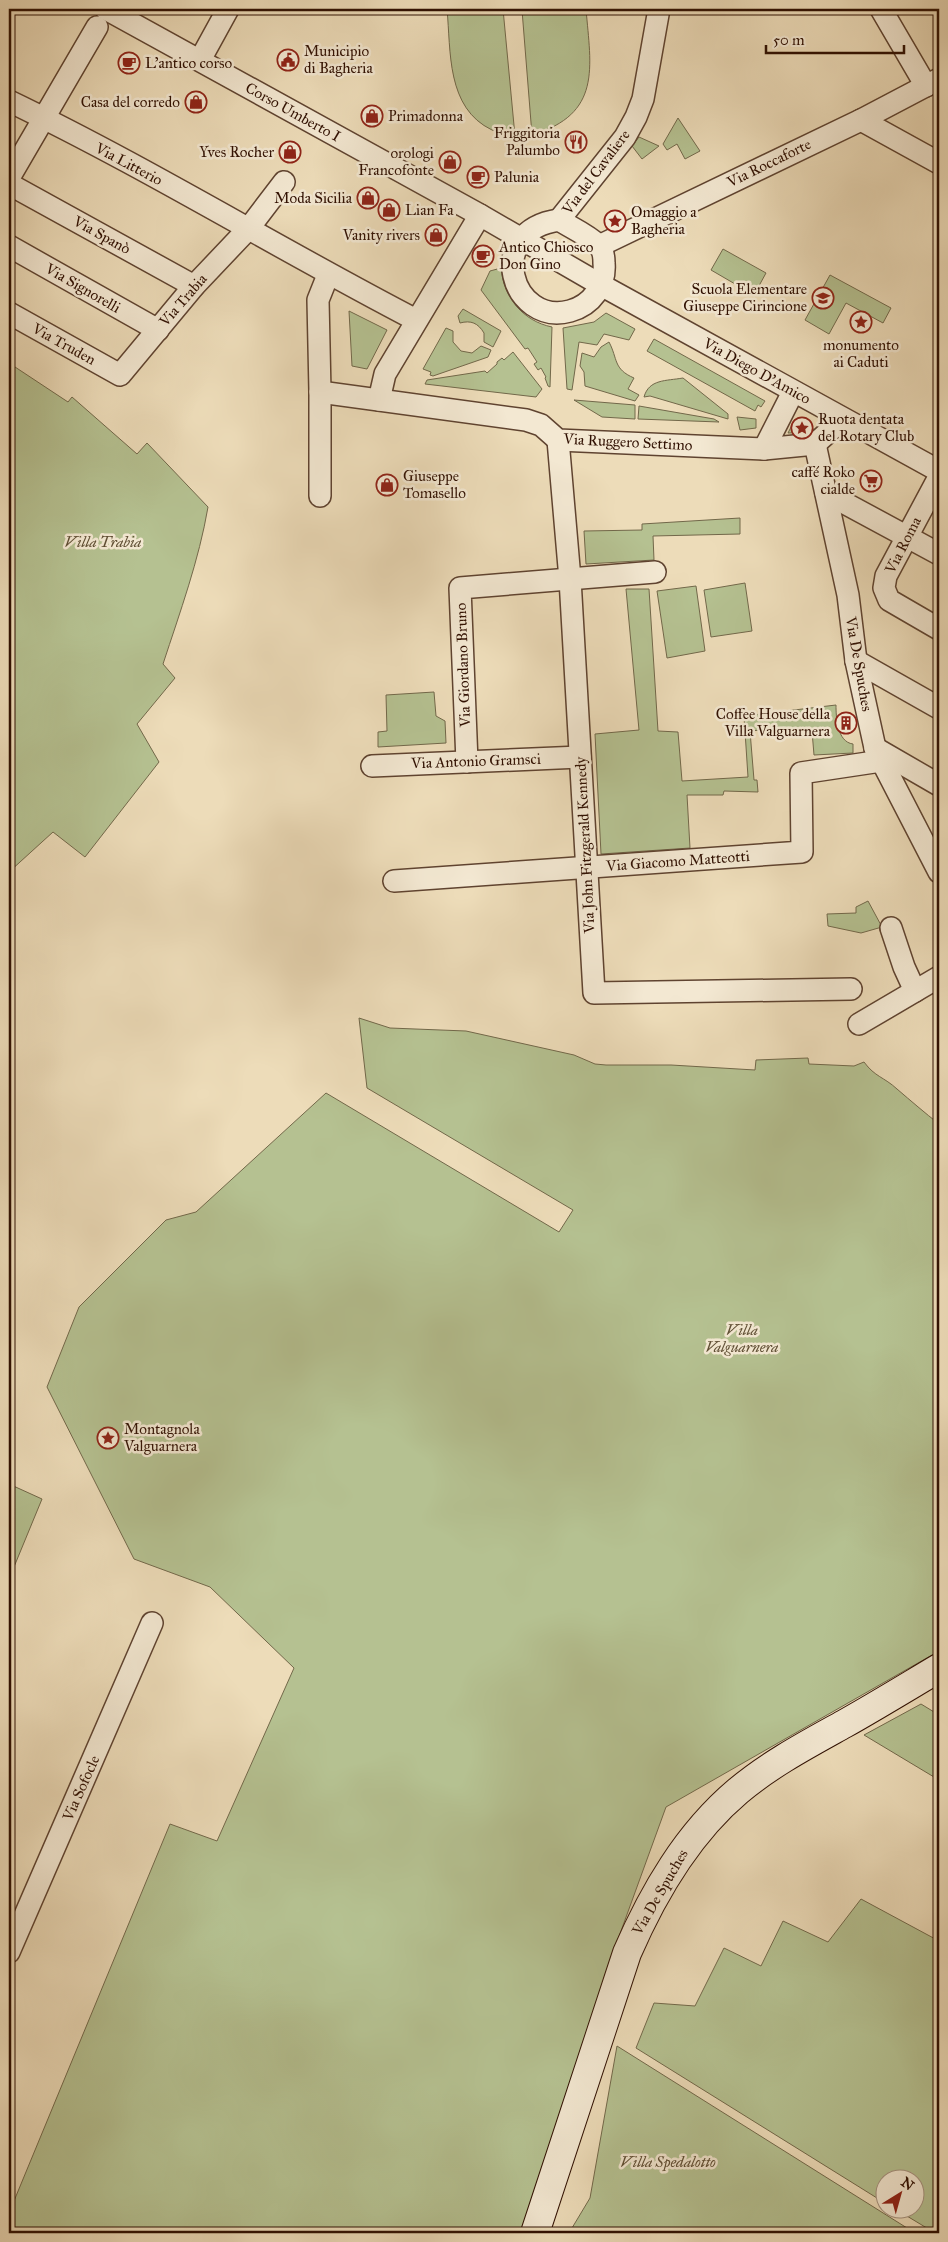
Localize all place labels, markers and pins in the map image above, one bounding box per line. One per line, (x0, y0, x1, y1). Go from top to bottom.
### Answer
place label: Municipio di Bagheria (304, 42, 373, 77)
public building icon: Municipio di Bagheria (276, 48, 300, 72)
cafe icon: L'antico corso (117, 51, 141, 75)
place label: L'antico corso (145, 54, 232, 72)
shop icon: Casa del corredo (184, 90, 208, 114)
place label: Casa del corredo (81, 93, 180, 111)
shop icon: Primadonna (360, 104, 384, 128)
place label: Primadonna (388, 107, 464, 125)
place label: Friggitoria Palumbo (494, 124, 561, 159)
restaurant icon: Friggitoria Palumbo (564, 130, 588, 154)
shop icon: Yves Rocher (278, 140, 302, 164)
place label: Yves Rocher (199, 143, 274, 161)
place label: orologi Francofonte (358, 144, 434, 179)
shop icon: orologi Francofonte (438, 150, 462, 174)
cafe icon: Palunia (466, 165, 490, 189)
place label: Palunia (494, 168, 540, 186)
shop icon: Moda Sicilia (356, 186, 380, 210)
place label: Moda Sicilia (274, 189, 353, 207)
shop icon: Lian Fa (377, 198, 401, 222)
place label: Lian Fa (405, 201, 454, 219)
place label: Omaggio a Bagheria (631, 203, 697, 238)
place icon: Omaggio a Bagheria (603, 209, 627, 233)
shop icon: Vanity rivers (424, 223, 448, 247)
place label: Vanity rivers (342, 226, 420, 244)
place label: Antico Chiosco Don Gino (498, 238, 594, 273)
cafe icon: Antico Chiosco Don Gino (471, 244, 495, 268)
place label: Scuola Elementare Giuseppe Cirincione (683, 280, 807, 315)
school or university icon: Scuola Elementare Giuseppe Cirincione (811, 286, 835, 310)
place icon: monumento ai Caduti (849, 310, 873, 334)
place label: monumento ai Caduti (823, 336, 899, 371)
place label: Ruota dentata del Rotary Club (818, 410, 914, 445)
place icon: Ruota dentata del Rotary Club (790, 416, 814, 440)
place label: caffé Roko cialde (791, 463, 855, 498)
place label: Giuseppe Tomasello (403, 467, 466, 502)
supermarket icon: caffé Roko cialde (859, 469, 883, 493)
shop icon: Giuseppe Tomasello (375, 473, 399, 497)
place label: Coffee House della Villa Valguarnera (716, 705, 831, 740)
building icon: Coffee House della Villa Valguarnera (834, 711, 858, 735)
place label: Montagnola Valguarnera (123, 1420, 200, 1455)
place icon: Montagnola Valguarnera (96, 1426, 120, 1450)

